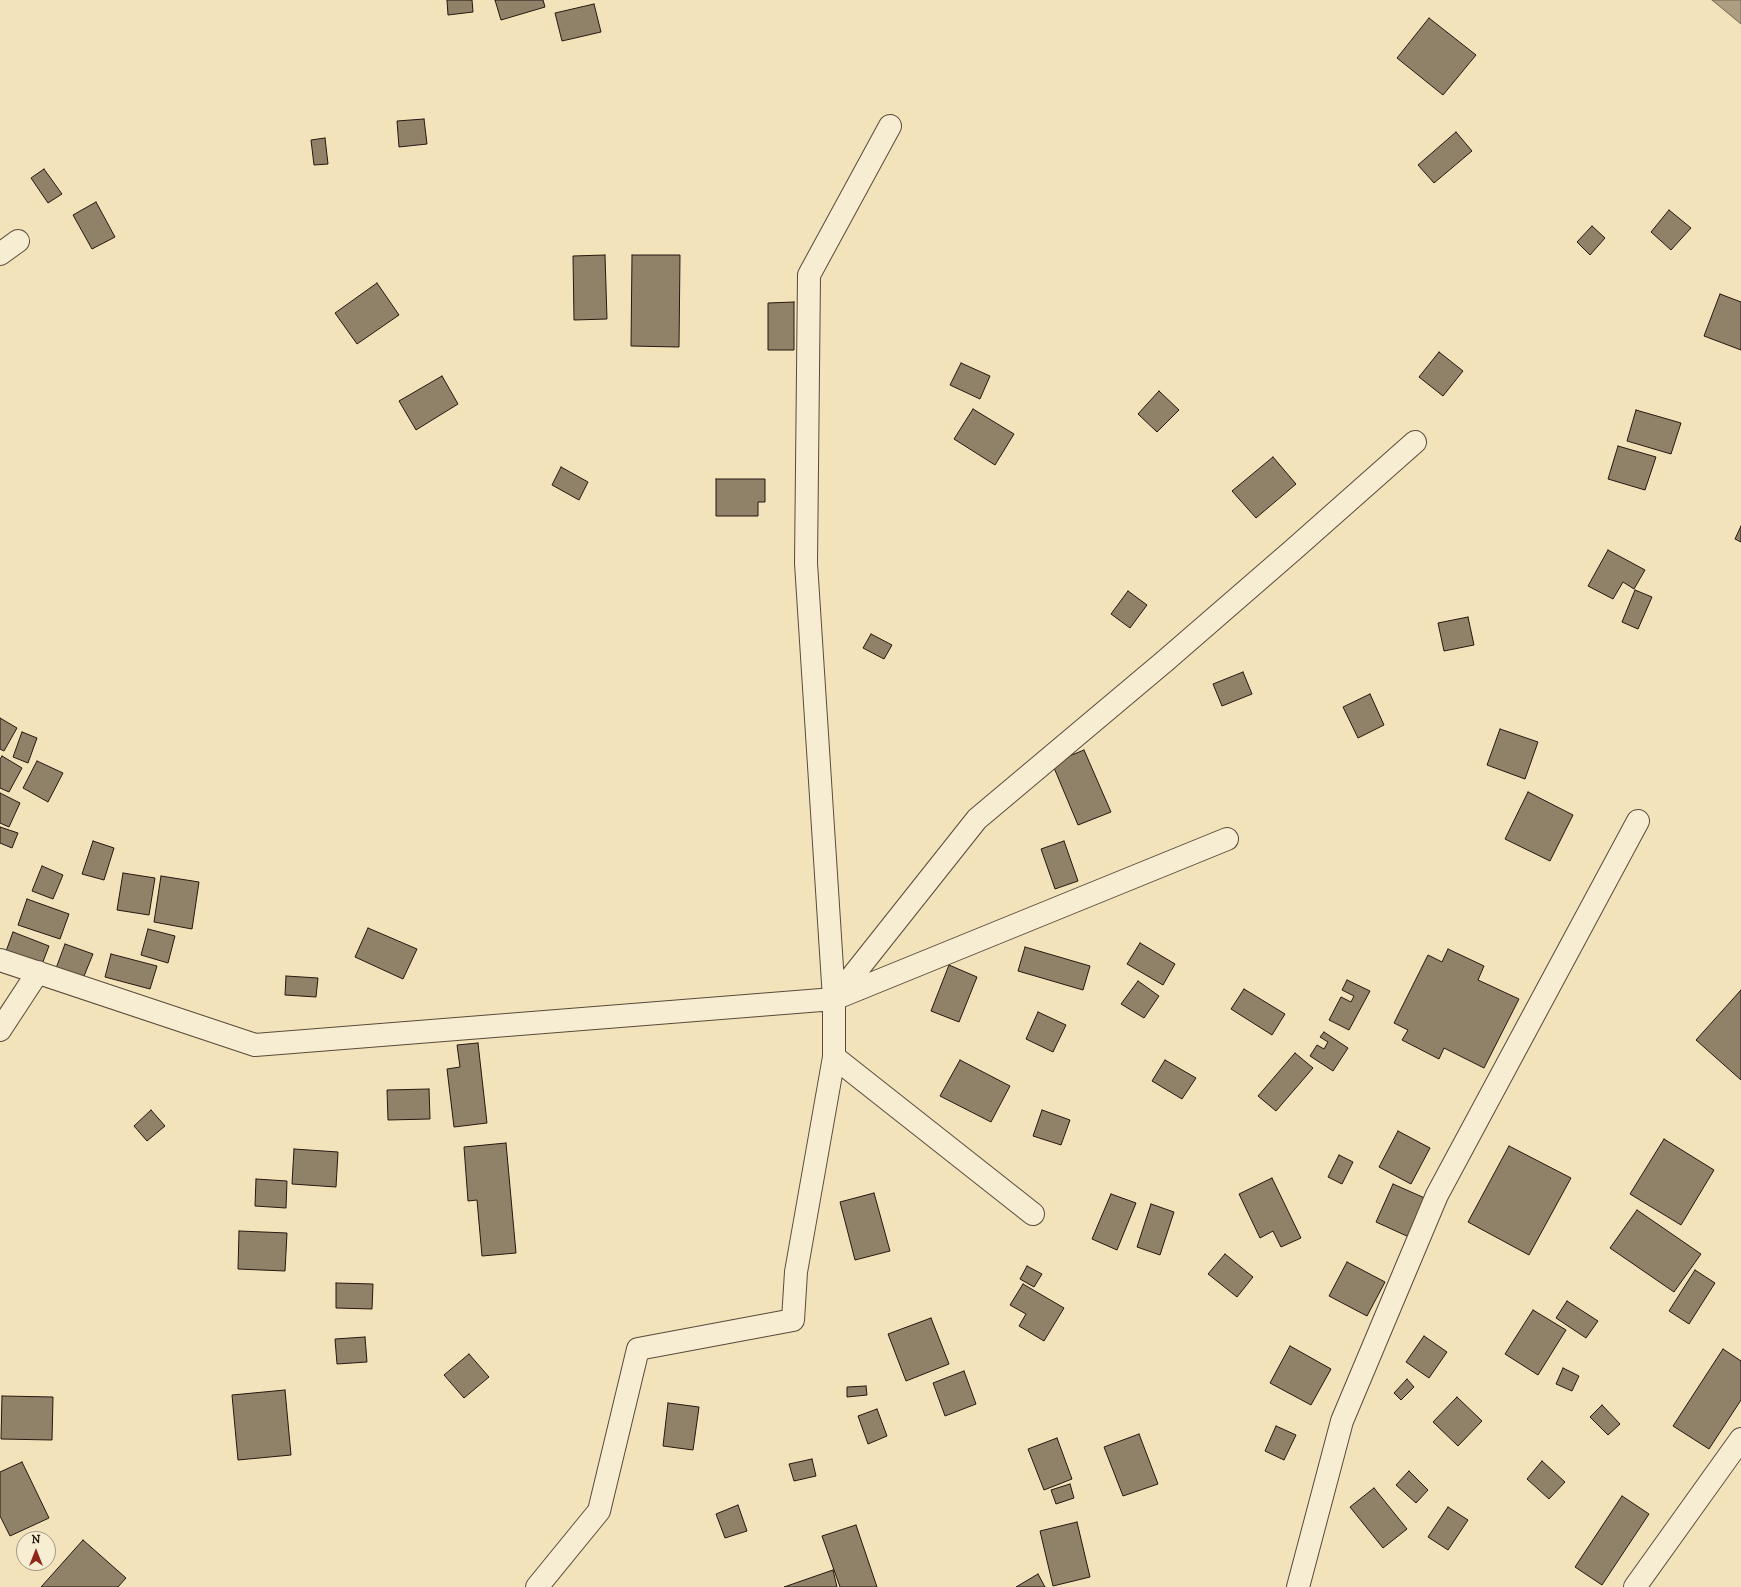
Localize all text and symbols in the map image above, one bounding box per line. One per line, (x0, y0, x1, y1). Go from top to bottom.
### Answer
north arrow (16, 1531, 56, 1571)
text: N (31, 1533, 41, 1547)

